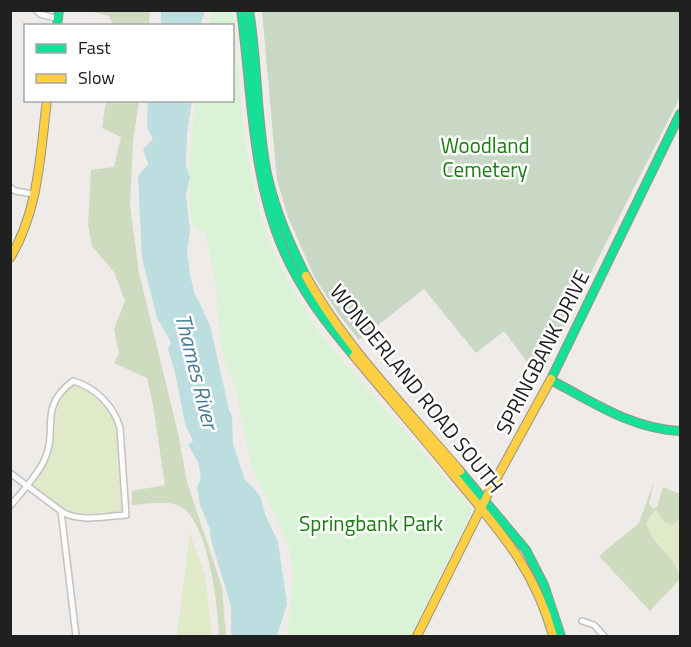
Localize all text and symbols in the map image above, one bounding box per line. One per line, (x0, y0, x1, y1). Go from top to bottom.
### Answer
legend (24, 24, 234, 102)
text: Fast (78, 34, 111, 61)
text: Slow (78, 64, 115, 91)
park label: Woodland Cemetery (440, 129, 530, 185)
street label: SPRINGBANK DRIVE (487, 264, 597, 440)
street label: WONDERLAND ROAD SOUTH (322, 277, 512, 499)
water label: Thames River (166, 310, 228, 435)
park label: Springbank Park (299, 507, 443, 539)

